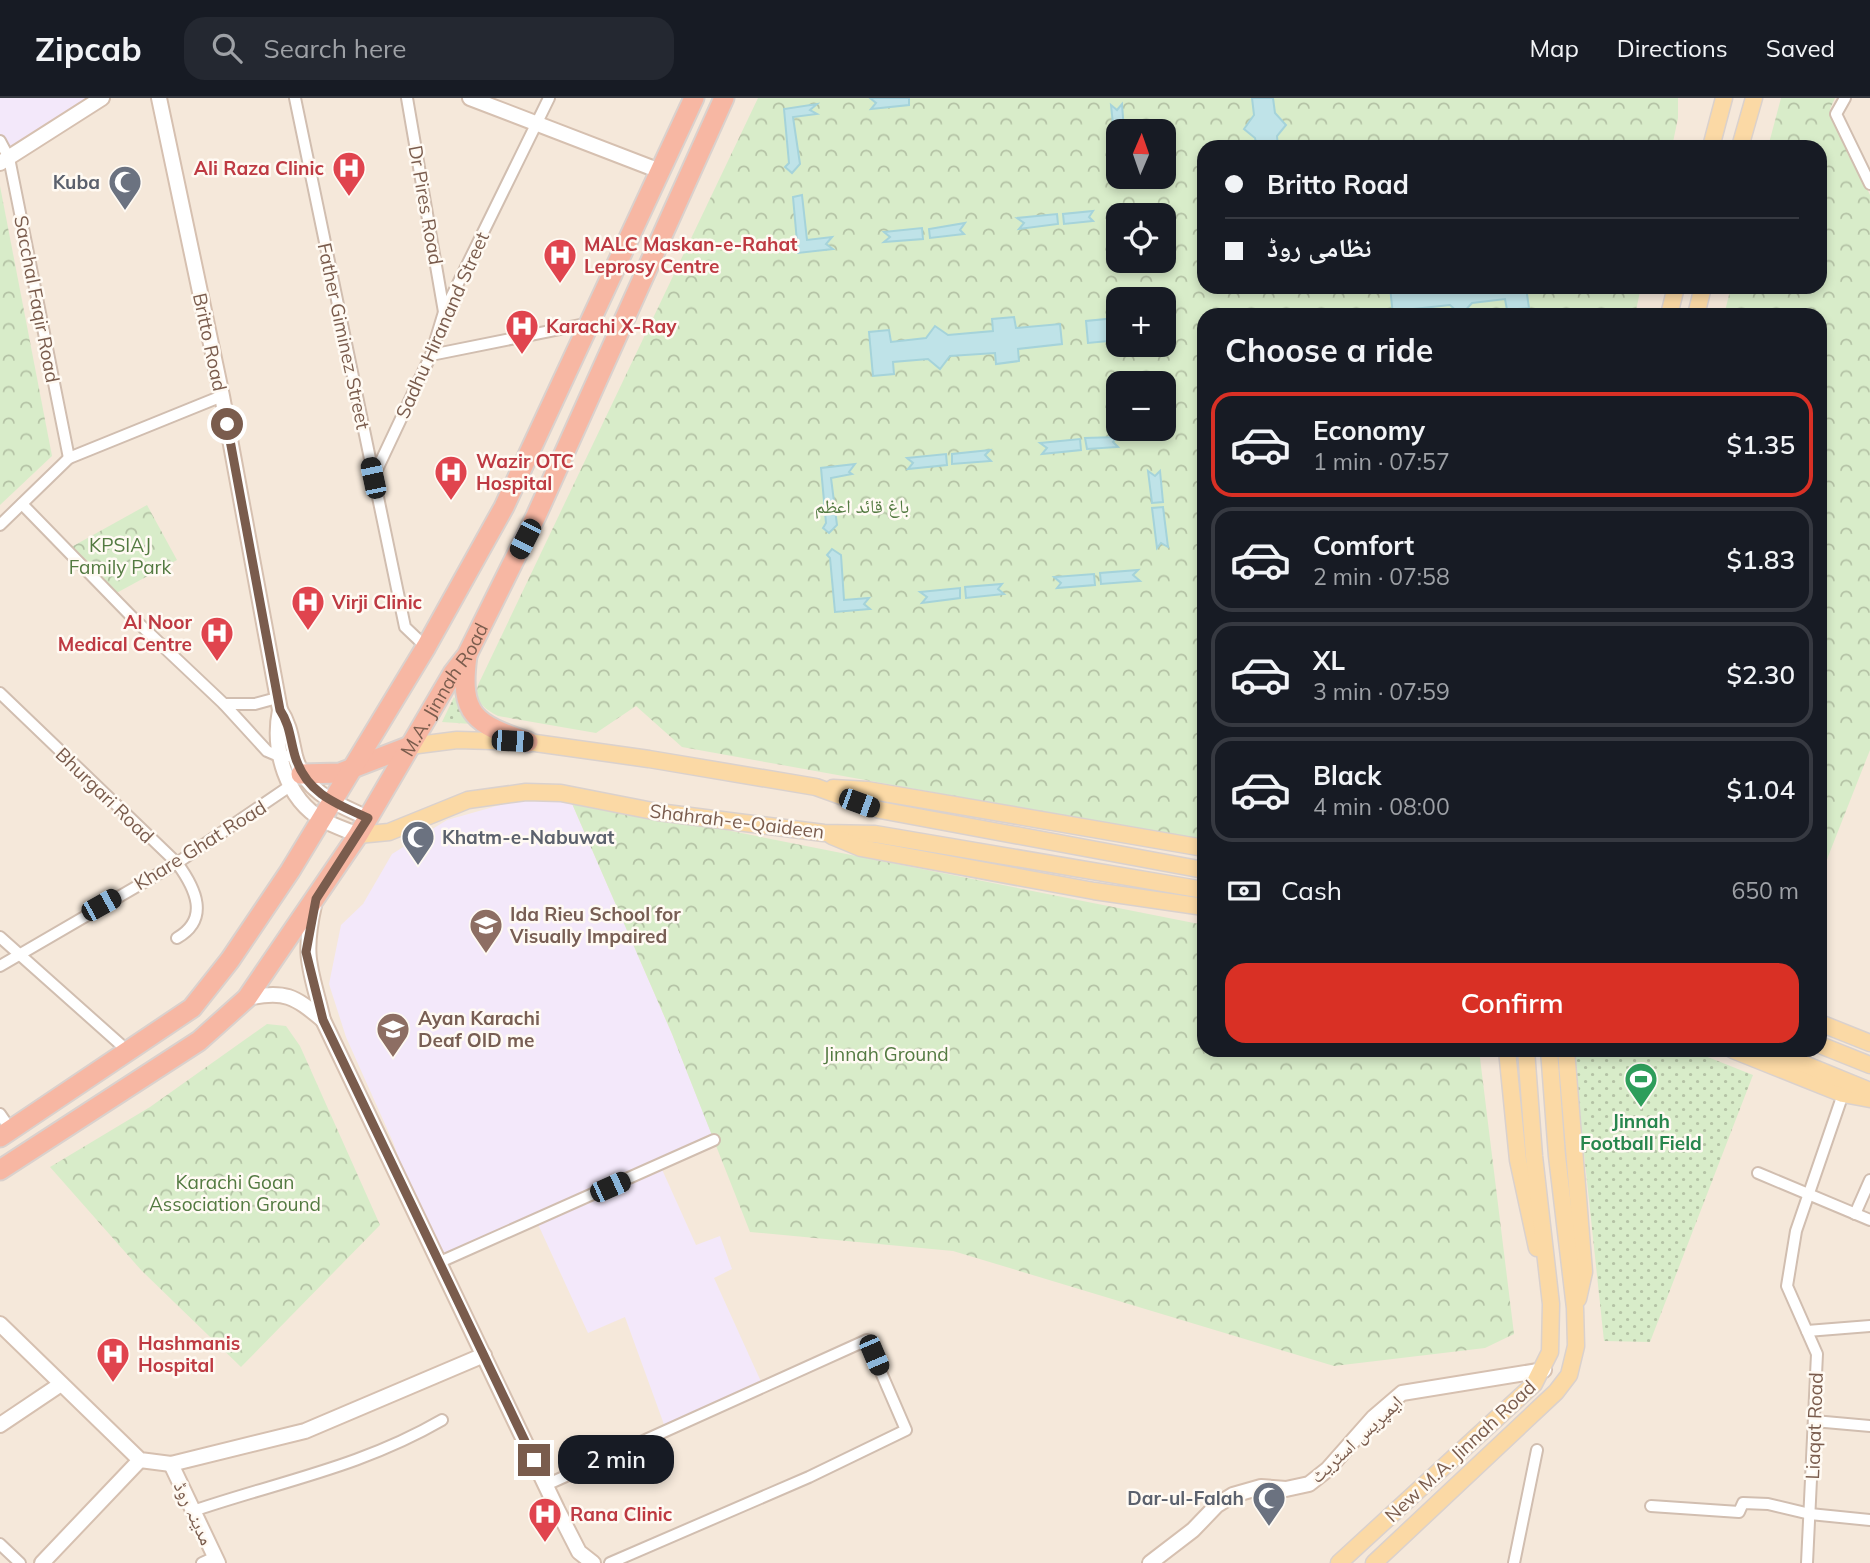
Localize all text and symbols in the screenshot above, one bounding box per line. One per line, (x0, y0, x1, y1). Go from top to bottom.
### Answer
search box (184, 17, 674, 80)
text: Zipcab (35, 28, 142, 69)
icon: search (208, 29, 246, 67)
text: Search here (264, 32, 407, 65)
text: Map (1529, 33, 1579, 63)
text: Directions (1617, 33, 1728, 63)
text: Saved (1766, 33, 1835, 63)
north arrow (1106, 119, 1176, 189)
map controls (1106, 119, 1176, 441)
street label: Dr Pires Road (404, 143, 448, 267)
hospital icon: Ali Raza Clinic (330, 149, 368, 198)
place label: Ali Raza Clinic (194, 156, 324, 180)
mosque icon: Kuba (106, 163, 144, 212)
text: Britto Road (1267, 168, 1409, 201)
place label: Kuba (53, 170, 100, 194)
button: locate (1106, 203, 1176, 273)
street label: Sacchal Faqir Road (9, 213, 65, 385)
street label: Sadhu Hiranand Street (390, 228, 494, 422)
text: نظامی روڈ (1267, 231, 1371, 264)
place label: MALC Maskan-e-Rahat Leprosy Centre (584, 232, 797, 278)
hospital icon: MALC Maskan-e-Rahat Leprosy Centre (541, 236, 579, 285)
street label: Father Giminez Street (313, 241, 376, 432)
button: + (1106, 287, 1176, 357)
street label: Britto Road (188, 291, 232, 393)
hospital icon: Karachi X-Ray (503, 307, 541, 356)
place label: Karachi X-Ray (546, 314, 677, 338)
text: Choose a ride (1225, 330, 1433, 370)
button: − (1106, 371, 1176, 441)
route start (211, 408, 243, 440)
icon: car (1229, 413, 1292, 476)
text: Economy (1313, 414, 1425, 447)
text: $1.35 (1726, 428, 1795, 461)
text: 1 min · 07:57 (1313, 447, 1450, 476)
place label: Wazir OTC Hospital (476, 449, 574, 495)
hospital icon: Wazir OTC Hospital (432, 453, 470, 502)
car (359, 455, 388, 501)
park label: باغ قائد اعظم (815, 494, 909, 519)
car (507, 516, 544, 562)
icon: car (1229, 528, 1292, 591)
text: Comfort (1313, 529, 1414, 562)
park label: KPSIAJ Family Park (69, 533, 171, 579)
text: $1.83 (1726, 543, 1795, 576)
text: 2 min · 07:58 (1313, 562, 1450, 591)
hospital icon: Virji Clinic (289, 583, 327, 632)
place label: Virji Clinic (331, 590, 423, 614)
place label: Al Noor Medical Centre (58, 610, 193, 656)
hospital icon: Al Noor Medical Centre (198, 614, 236, 663)
street label: M.A. Jinnah Road (395, 619, 493, 761)
icon: car (1229, 643, 1292, 706)
text: XL (1313, 644, 1345, 677)
text: $2.30 (1726, 658, 1795, 691)
text: 3 min · 07:59 (1313, 677, 1450, 706)
car (491, 729, 534, 753)
street label: Bhurgari Road (51, 742, 159, 848)
icon: car (1229, 758, 1292, 821)
text: Black (1313, 759, 1381, 792)
text: $1.04 (1726, 773, 1795, 806)
car (836, 786, 883, 820)
text: 4 min · 08:00 (1313, 792, 1450, 821)
street label: Khare Ghat Road (130, 795, 270, 895)
street label: Shahrah-e-Qaideen (648, 798, 826, 844)
mosque icon: Khatm-e-Nabuwat (399, 818, 437, 867)
place label: Khatm-e-Nabuwat (442, 825, 615, 849)
icon: cash (1225, 872, 1263, 910)
text: Cash (1281, 874, 1342, 907)
text: 650 m (1731, 876, 1799, 905)
car (78, 886, 125, 924)
place label: Ida Rieu School for Visually Impaired (509, 902, 681, 948)
school or university icon: Ida Rieu School for Visually Impaired (467, 906, 505, 955)
button: Confirm (1225, 963, 1799, 1043)
place label: Ayan Karachi Deaf OID me (418, 1006, 540, 1052)
school or university icon: Ayan Karachi Deaf OID me (374, 1010, 412, 1059)
park label: Jinnah Ground (823, 1042, 949, 1066)
sports icon: Jinnah Football Field (1622, 1060, 1660, 1109)
place label: Jinnah Football Field (1580, 1109, 1702, 1155)
car (587, 1169, 634, 1205)
park label: Karachi Goan Association Ground (149, 1170, 321, 1216)
place label: Hashmanis Hospital (138, 1331, 240, 1377)
car (857, 1332, 892, 1378)
hospital icon: Hashmanis Hospital (94, 1335, 132, 1384)
street label: Liaqat Road (1800, 1372, 1828, 1480)
street label: New M.A. Jinnah Road (1380, 1375, 1540, 1527)
street label: ایمپریس اسٹریٹ (1305, 1390, 1407, 1488)
callout: 2 min (558, 1436, 674, 1484)
route end (518, 1444, 550, 1476)
text: 2 min (586, 1445, 646, 1474)
street label: مدینہ روڈ (169, 1477, 219, 1549)
mosque icon: Dar-ul-Falah (1250, 1479, 1288, 1528)
place label: Dar-ul-Falah (1127, 1486, 1244, 1510)
hospital icon: Rana Clinic (526, 1495, 564, 1544)
place label: Rana Clinic (570, 1502, 673, 1526)

